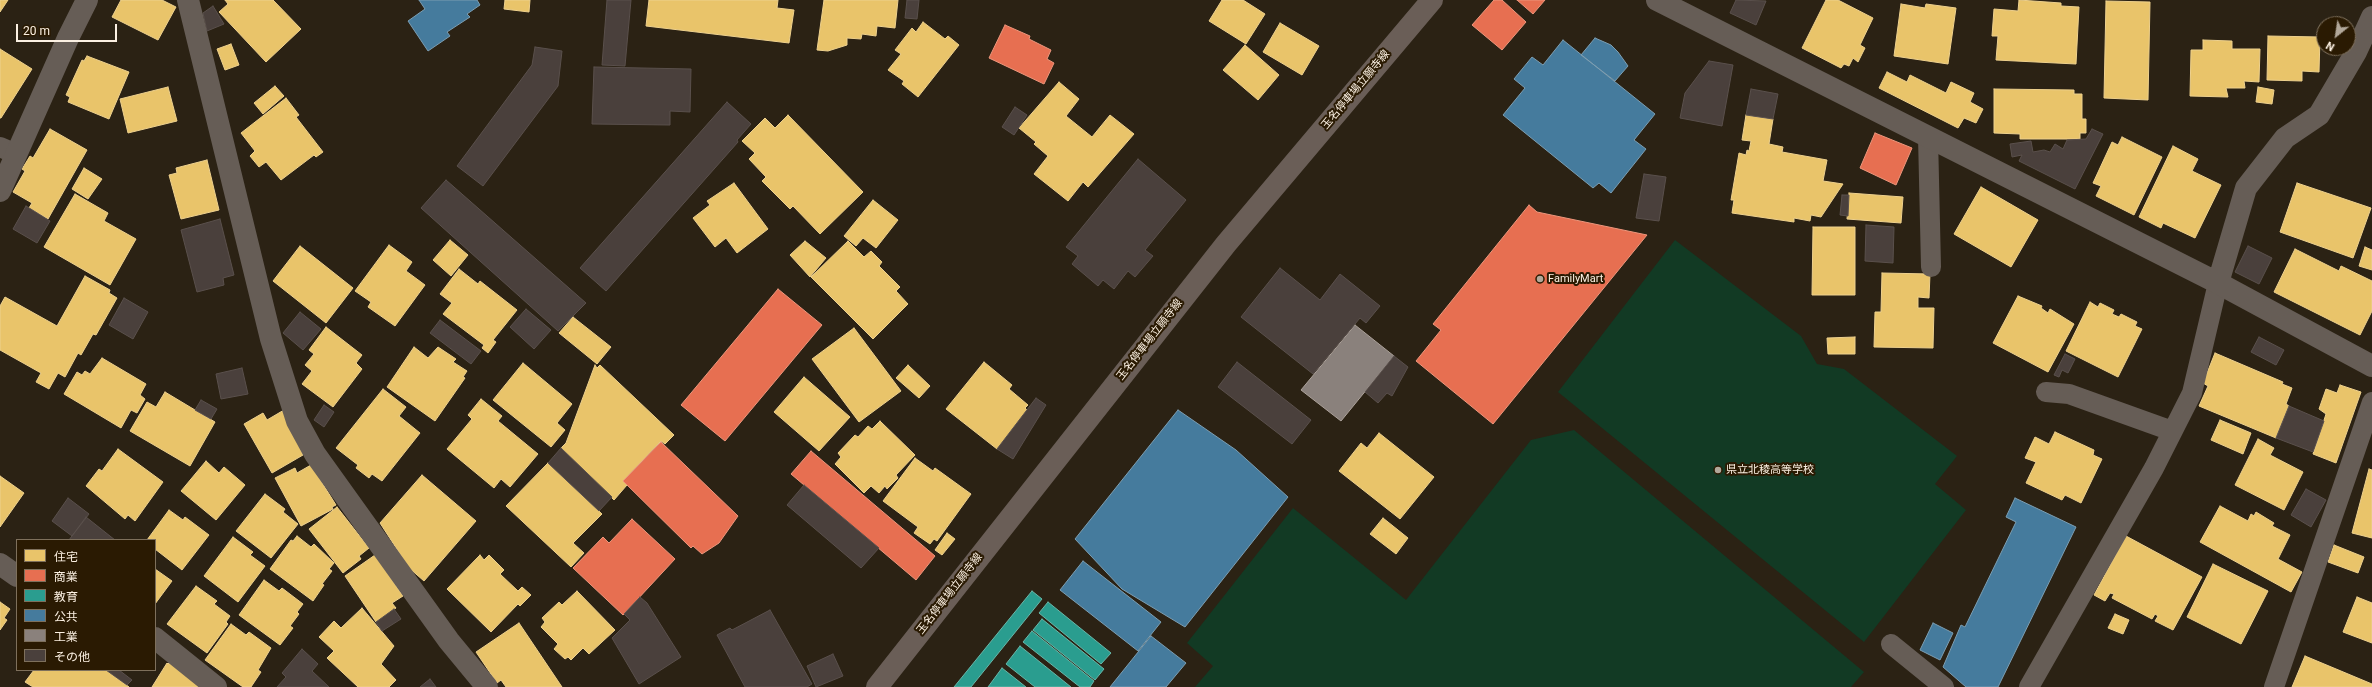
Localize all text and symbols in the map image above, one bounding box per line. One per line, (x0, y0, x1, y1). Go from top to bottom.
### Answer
scale bar (18, 16, 119, 42)
north arrow (2316, 16, 2356, 56)
text: 20 m (23, 24, 50, 38)
text: N (2324, 38, 2337, 54)
street label: 玉名停車場立願寺線 (1319, 48, 1393, 132)
place label: FamilyMart (1548, 272, 1603, 286)
marker: FamilyMart (1535, 274, 1545, 284)
street label: 玉名停車場立願寺線 (1114, 297, 1186, 383)
place label: 県立北稜高等学校 (1726, 463, 1814, 477)
marker: 県立北稜高等学校 (1713, 465, 1723, 475)
legend (16, 539, 156, 671)
text: 住宅 (54, 550, 78, 564)
street label: 玉名停車場立願寺線 (914, 551, 986, 637)
text: 商業 (54, 570, 78, 584)
text: 教育 (54, 590, 78, 604)
text: 公共 (54, 610, 78, 624)
text: 工業 (54, 630, 78, 644)
text: その他 (54, 650, 90, 664)

